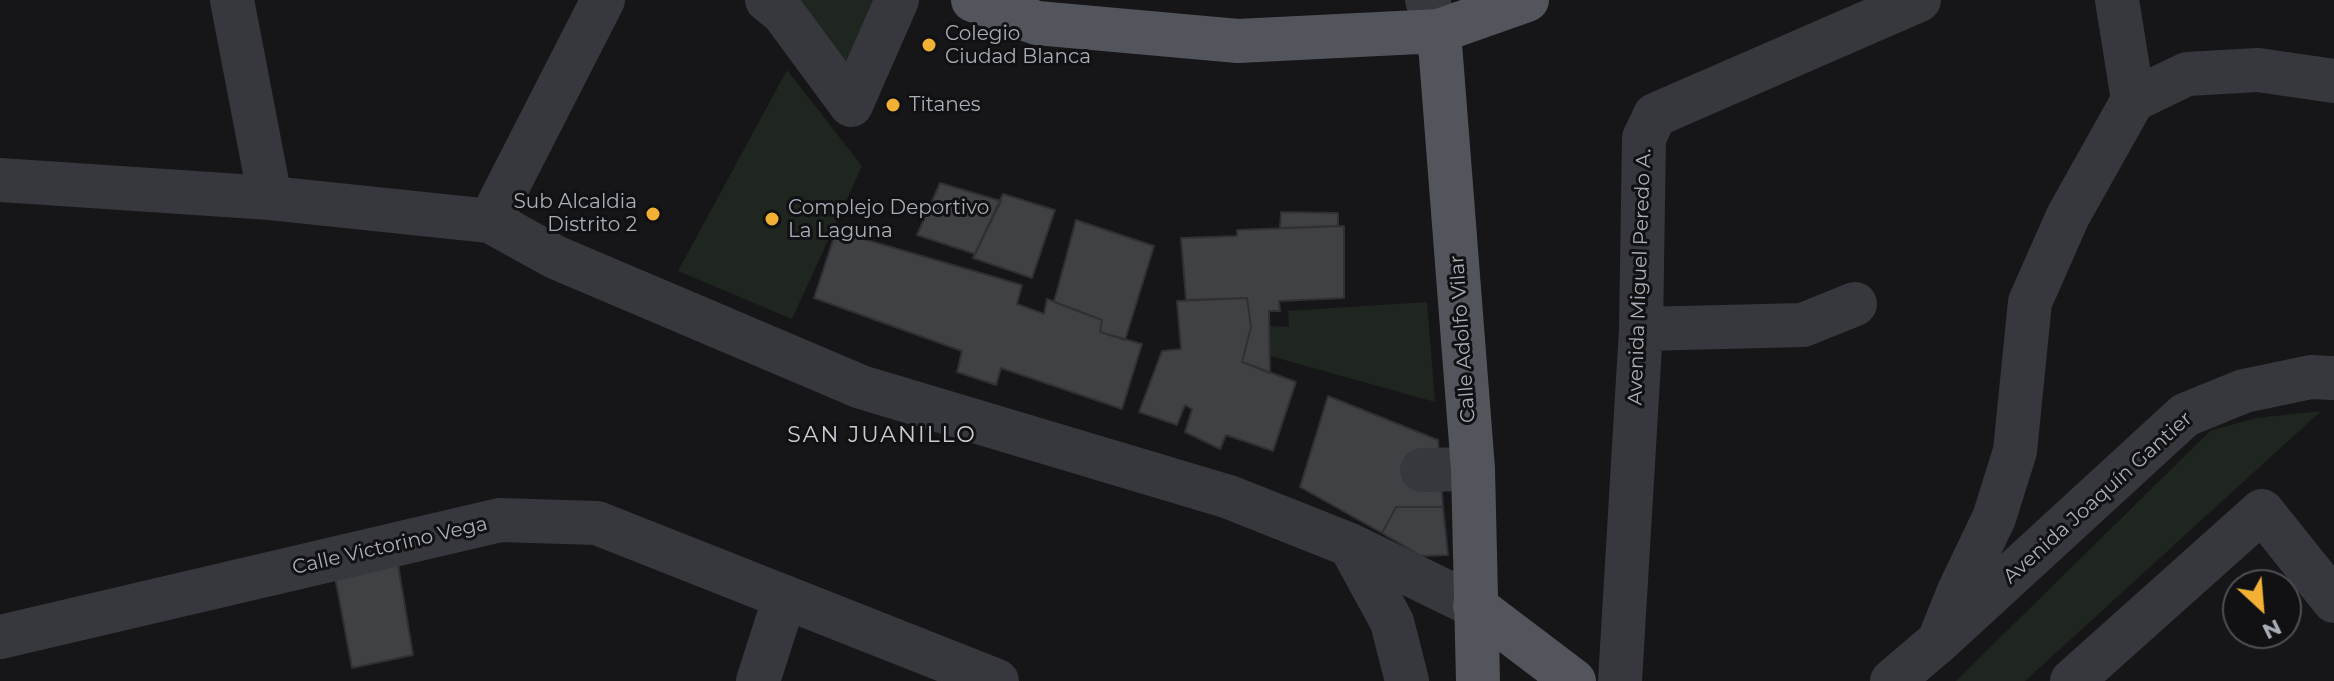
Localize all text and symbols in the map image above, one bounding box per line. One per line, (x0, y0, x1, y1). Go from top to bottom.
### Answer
place label: Colegio Ciudad Blanca (945, 22, 1091, 69)
marker: Colegio Ciudad Blanca (920, 36, 938, 54)
place label: Titanes (909, 93, 981, 117)
marker: Titanes (884, 96, 902, 114)
street label: Avenida Miguel Peredo A. (1624, 148, 1656, 406)
place label: Sub Alcaldia Distrito 2 (514, 190, 637, 237)
place label: Complejo Deportivo La Laguna (788, 196, 989, 243)
marker: Sub Alcaldia Distrito 2 (644, 205, 662, 223)
marker: Complejo Deportivo La Laguna (763, 210, 781, 228)
street label: Calle Adolfo Vilar (1445, 254, 1481, 424)
street label: Avenida Joaquín Gantier (1999, 407, 2197, 589)
district label: SAN JUANILLO (787, 423, 977, 449)
street label: Calle Victorino Vega (290, 512, 490, 580)
north arrow (2222, 569, 2302, 649)
text: N (2258, 613, 2286, 645)

